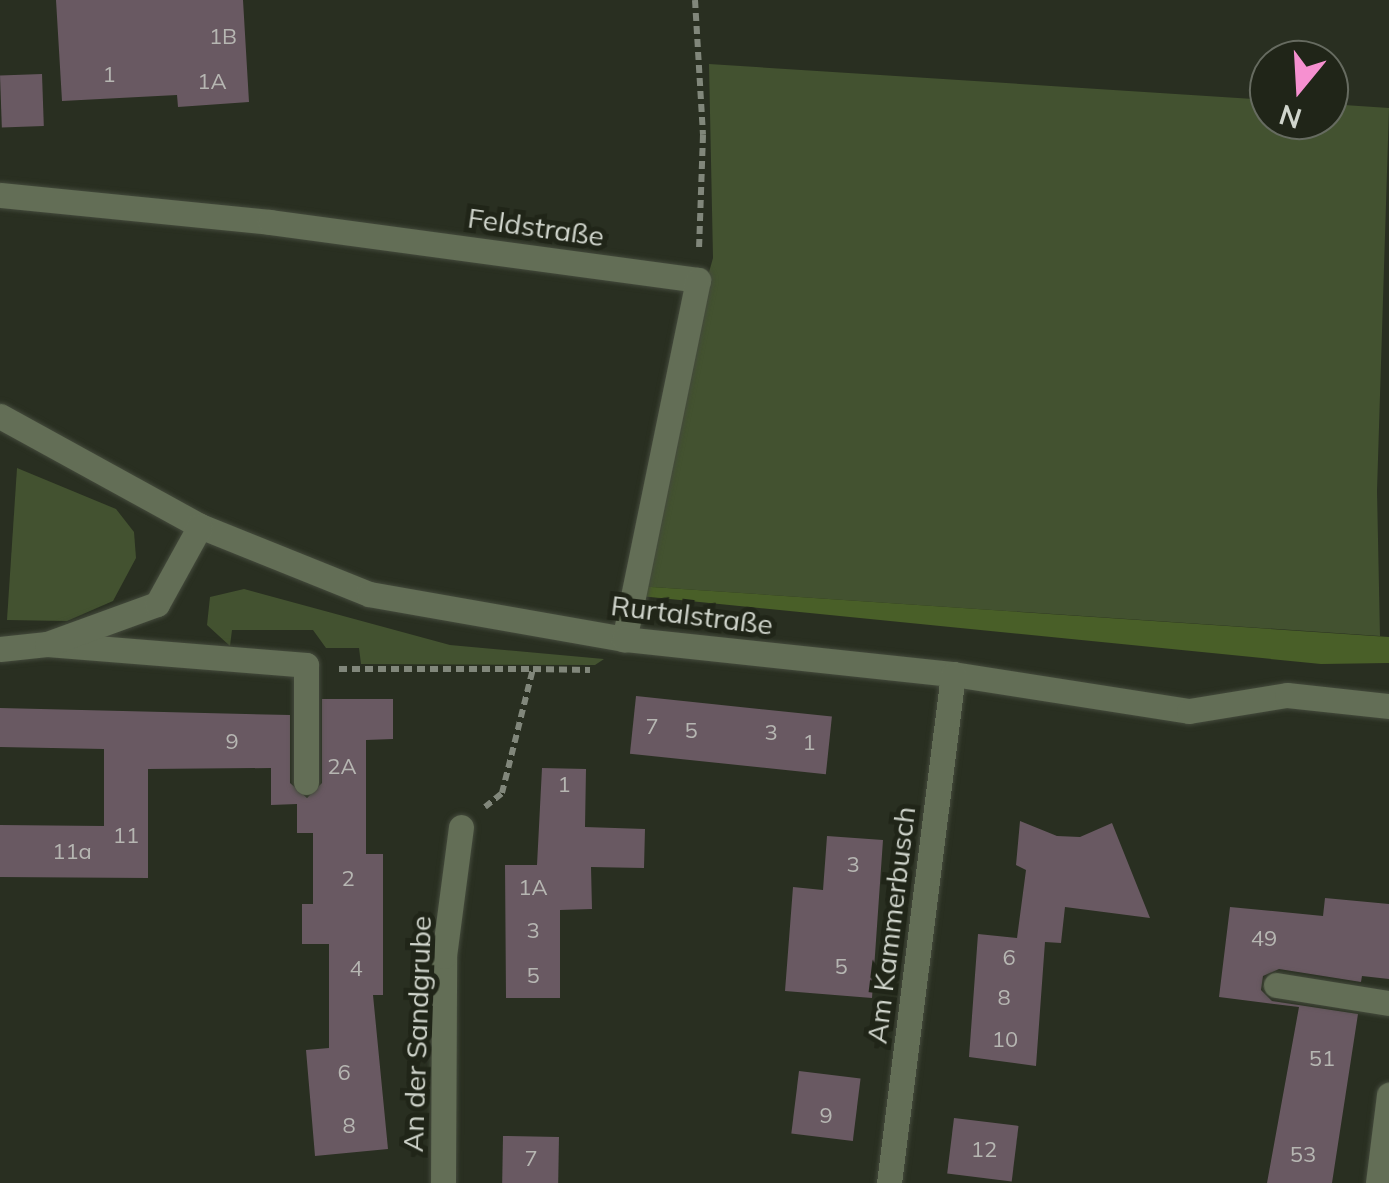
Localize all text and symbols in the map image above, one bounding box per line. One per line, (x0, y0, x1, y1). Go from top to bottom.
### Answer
house number: 1B (209, 24, 237, 50)
north arrow (1249, 40, 1349, 140)
house number: 1 (102, 62, 116, 88)
house number: 1A (197, 69, 227, 95)
text: N (1275, 97, 1306, 137)
street label: Feldstraße (466, 201, 606, 253)
street label: Rurtalstraße (609, 588, 775, 642)
house number: 7 (645, 714, 659, 740)
house number: 5 (684, 718, 698, 744)
house number: 3 (764, 720, 778, 746)
house number: 9 (225, 729, 239, 755)
house number: 1 (802, 730, 816, 756)
house number: 2A (327, 754, 357, 780)
house number: 1 (557, 772, 571, 798)
street label: Am Kammerbusch (860, 804, 922, 1046)
house number: 11 (113, 823, 139, 849)
house number: 11a (52, 839, 92, 865)
house number: 3 (846, 852, 860, 878)
house number: 2 (341, 866, 355, 892)
house number: 1A (518, 875, 548, 901)
street label: An der Sandgrube (396, 915, 438, 1153)
house number: 3 (526, 918, 540, 944)
house number: 49 (1251, 926, 1277, 952)
house number: 6 (1002, 945, 1016, 971)
house number: 5 (834, 954, 848, 980)
house number: 4 (349, 956, 363, 982)
house number: 5 (526, 963, 540, 989)
house number: 8 (997, 985, 1011, 1011)
house number: 10 (992, 1027, 1018, 1053)
house number: 51 (1309, 1046, 1335, 1072)
house number: 6 (337, 1060, 351, 1086)
house number: 9 (819, 1103, 833, 1129)
house number: 8 (342, 1113, 356, 1139)
house number: 12 (971, 1137, 997, 1163)
house number: 53 (1290, 1142, 1316, 1168)
house number: 7 (524, 1146, 538, 1172)

